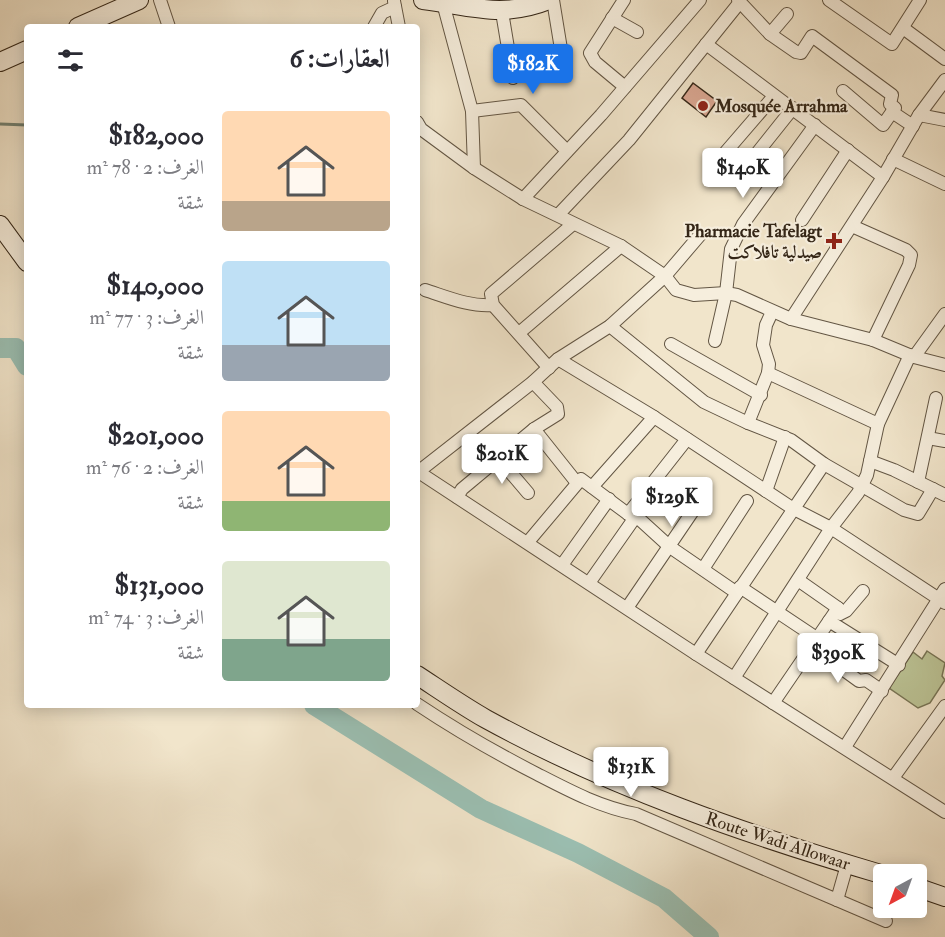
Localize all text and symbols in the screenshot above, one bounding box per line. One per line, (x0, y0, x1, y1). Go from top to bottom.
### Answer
text: العقارات: 6 (289, 43, 390, 75)
icon: filters (54, 44, 87, 77)
pin: $182K (491, 44, 575, 95)
text: $182K (507, 51, 559, 76)
place label: Mosquée Arrahma (714, 95, 848, 118)
marker: Mosquée Arrahma (696, 99, 710, 113)
text: $182,000 (108, 120, 204, 152)
icon: home (270, 135, 342, 207)
pin: $140K (701, 148, 785, 199)
text: الغرف: 2 · 78 m² (87, 155, 204, 180)
text: $140K (716, 155, 770, 180)
text: شقة (178, 190, 204, 215)
place label: Pharmacie Tafelagt صيدلية تافلاكت (685, 220, 822, 264)
marker: Pharmacie Tafelagt صيدلية تافلاكت (827, 234, 841, 248)
text: $140,000 (106, 270, 204, 302)
icon: home (270, 285, 342, 357)
text: الغرف: 3 · 77 m² (89, 305, 204, 330)
text: شقة (178, 340, 204, 365)
text: $201,000 (107, 420, 204, 452)
pin: $201K (460, 434, 544, 485)
icon: home (270, 435, 342, 507)
text: $201K (476, 441, 528, 466)
text: الغرف: 2 · 76 m² (86, 455, 204, 480)
pin: $129K (630, 477, 714, 528)
text: $129K (646, 484, 698, 509)
text: شقة (178, 490, 204, 515)
text: $131,000 (115, 570, 204, 602)
icon: home (270, 585, 342, 657)
text: الغرف: 3 · 74 m² (88, 605, 204, 630)
pin: $390K (796, 633, 880, 684)
text: شقة (178, 640, 204, 665)
text: $390K (811, 640, 865, 665)
pin: $131K (589, 747, 673, 798)
text: $131K (607, 754, 655, 779)
street label: Route Wadi Allowaar (702, 807, 853, 876)
north arrow (873, 864, 927, 918)
map controls (873, 864, 927, 918)

